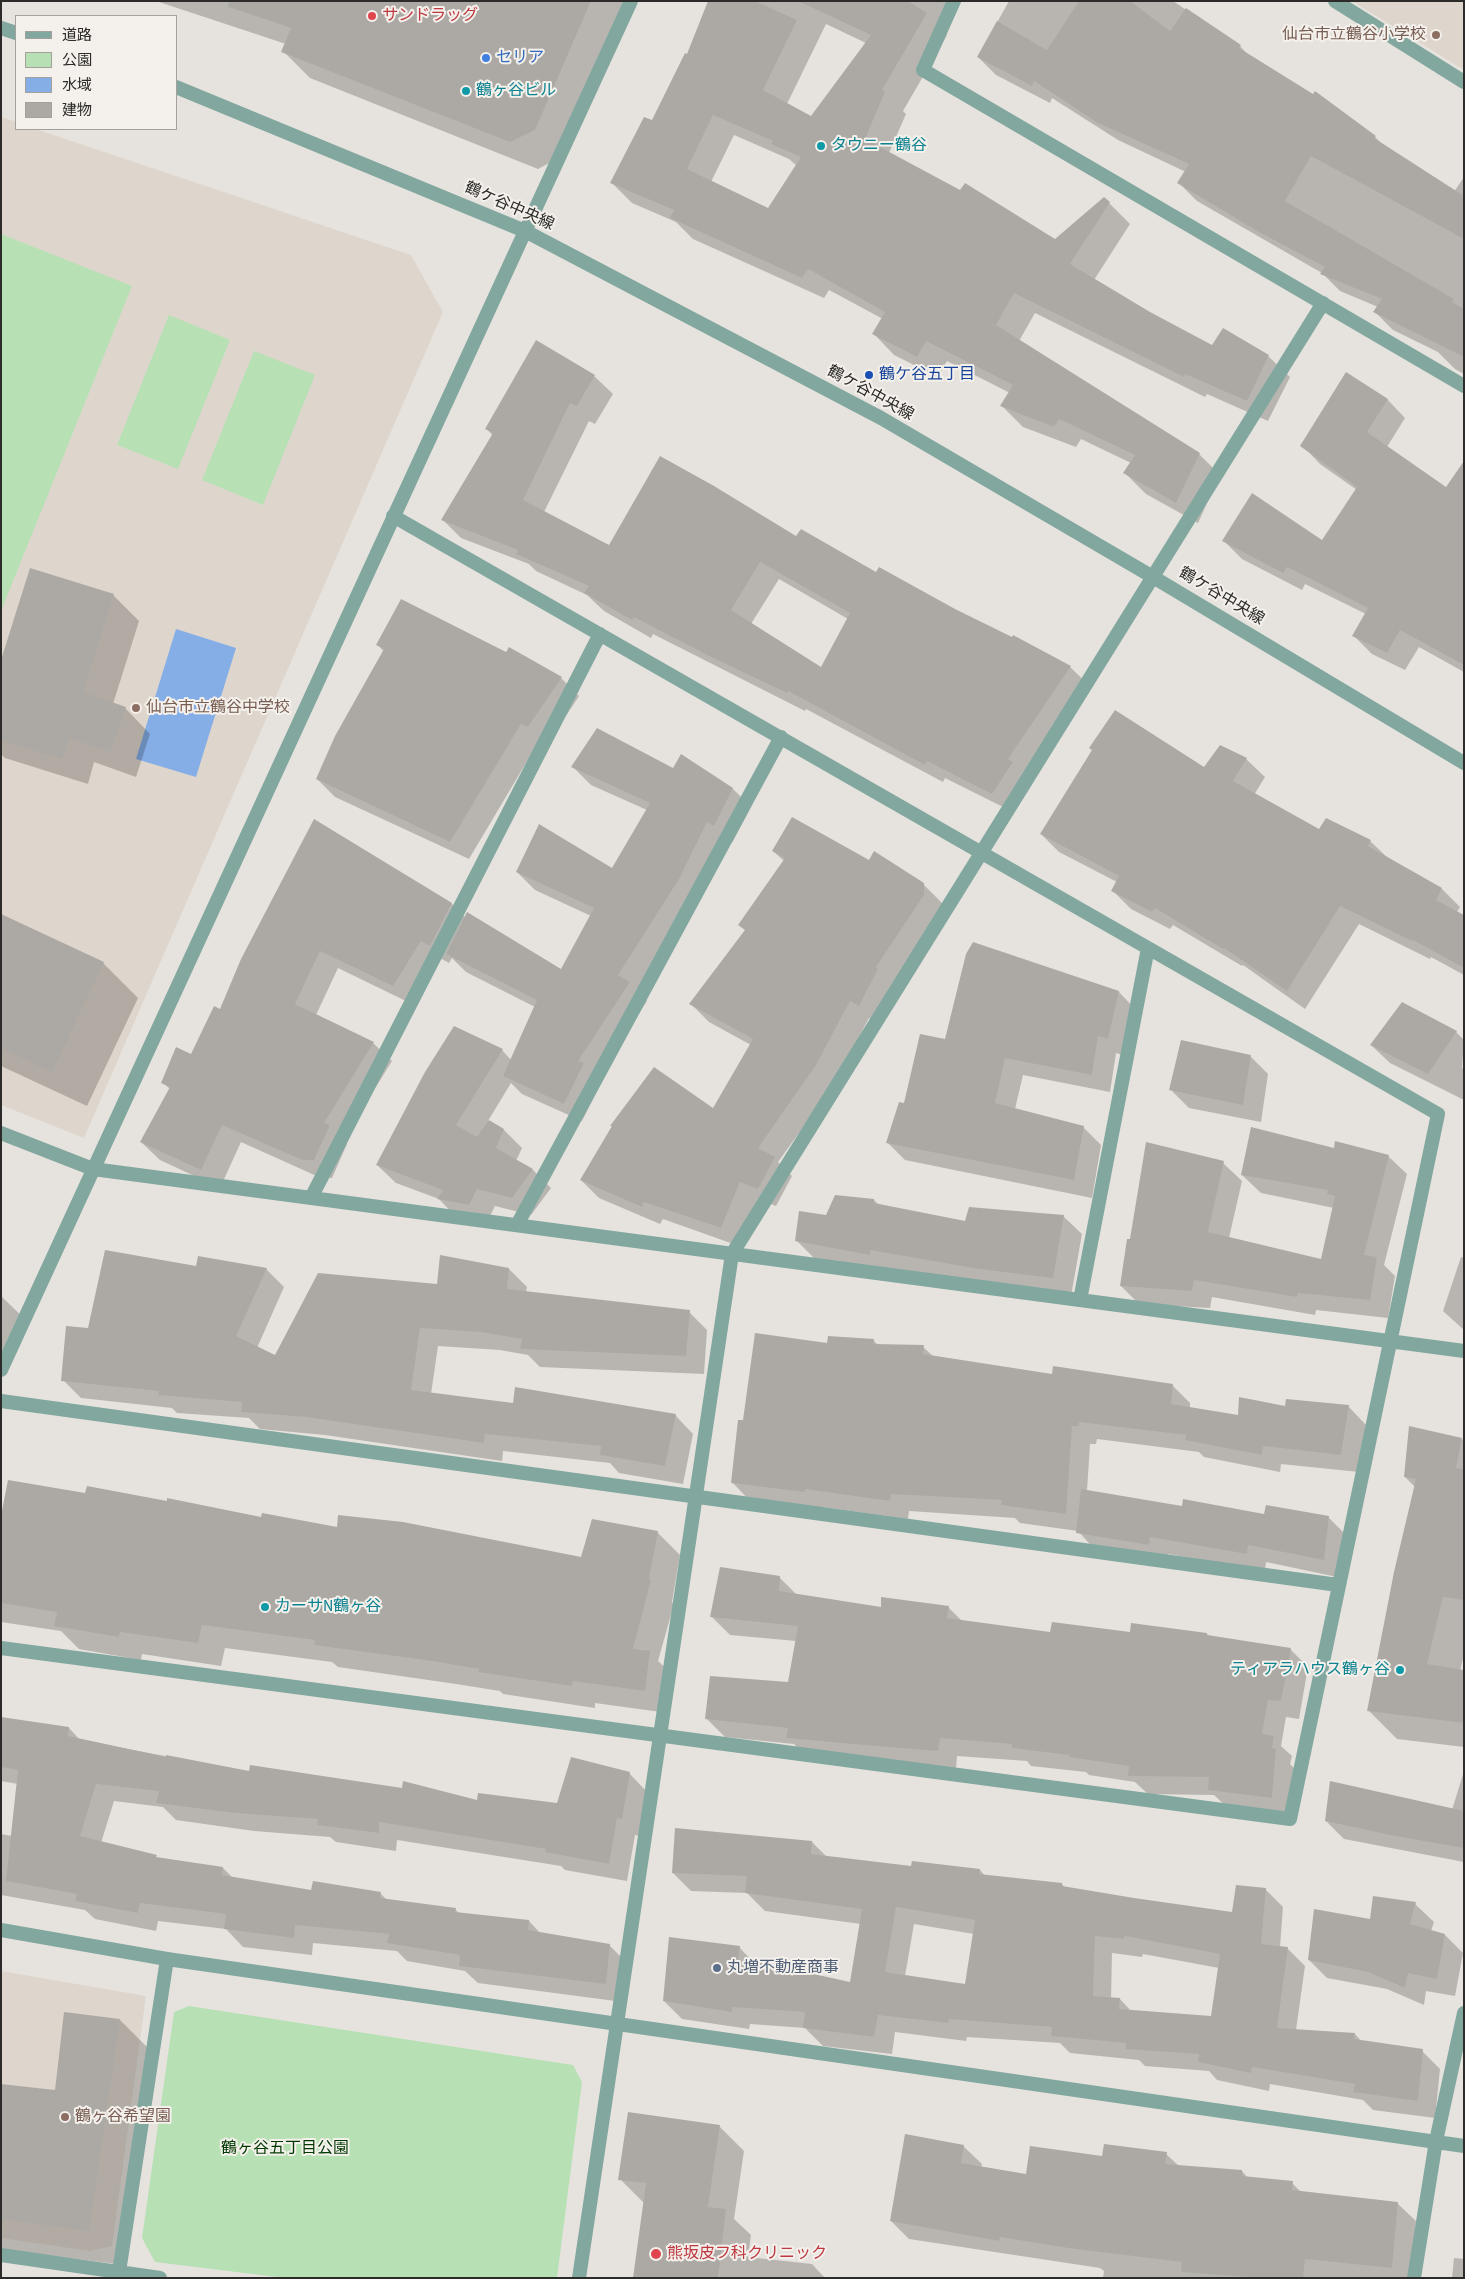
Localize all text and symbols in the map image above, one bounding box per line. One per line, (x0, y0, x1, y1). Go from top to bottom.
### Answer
place label: サンドラッグ (382, 6, 478, 26)
marker: サンドラッグ (366, 10, 378, 22)
legend (15, 15, 178, 130)
text: 道路 (62, 25, 92, 46)
place label: 仙台市立鶴谷小学校 (1282, 25, 1426, 45)
marker: 仙台市立鶴谷小学校 (1430, 29, 1442, 41)
place label: セリア (496, 48, 544, 68)
text: 公園 (62, 50, 92, 71)
marker: セリア (480, 52, 492, 64)
text: 水域 (62, 75, 92, 96)
place label: 鶴ヶ谷ビル (476, 81, 556, 101)
marker: 鶴ヶ谷ビル (460, 85, 472, 97)
text: 建物 (62, 100, 92, 121)
place label: タウニー鶴谷 (831, 136, 927, 156)
marker: タウニー鶴谷 (815, 140, 827, 152)
street label: 鶴ケ谷中央線 (461, 179, 557, 235)
street label: 鶴ケ谷中央線 (823, 362, 917, 426)
place label: 鶴ケ谷五丁目 (879, 365, 975, 385)
marker: 鶴ケ谷五丁目 (863, 369, 875, 381)
street label: 鶴ケ谷中央線 (1175, 564, 1267, 630)
place label: 仙台市立鶴谷中学校 (146, 698, 290, 718)
marker: 仙台市立鶴谷中学校 (130, 702, 142, 714)
place label: カーサN鶴ヶ谷 (275, 1597, 381, 1617)
marker: カーサN鶴ヶ谷 (259, 1601, 271, 1613)
place label: ティアラハウス鶴ヶ谷 (1230, 1660, 1390, 1680)
marker: ティアラハウス鶴ヶ谷 (1394, 1664, 1406, 1676)
place label: 丸増不動産商事 (727, 1958, 839, 1978)
marker: 丸増不動産商事 (711, 1962, 723, 1974)
place label: 鶴ヶ谷希望園 (75, 2107, 171, 2127)
marker: 鶴ヶ谷希望園 (59, 2111, 71, 2123)
park label: 鶴ヶ谷五丁目公園 (221, 2139, 349, 2159)
place label: 熊坂皮フ科クリニック (667, 2244, 827, 2264)
marker: 熊坂皮フ科クリニック (649, 2247, 663, 2261)

